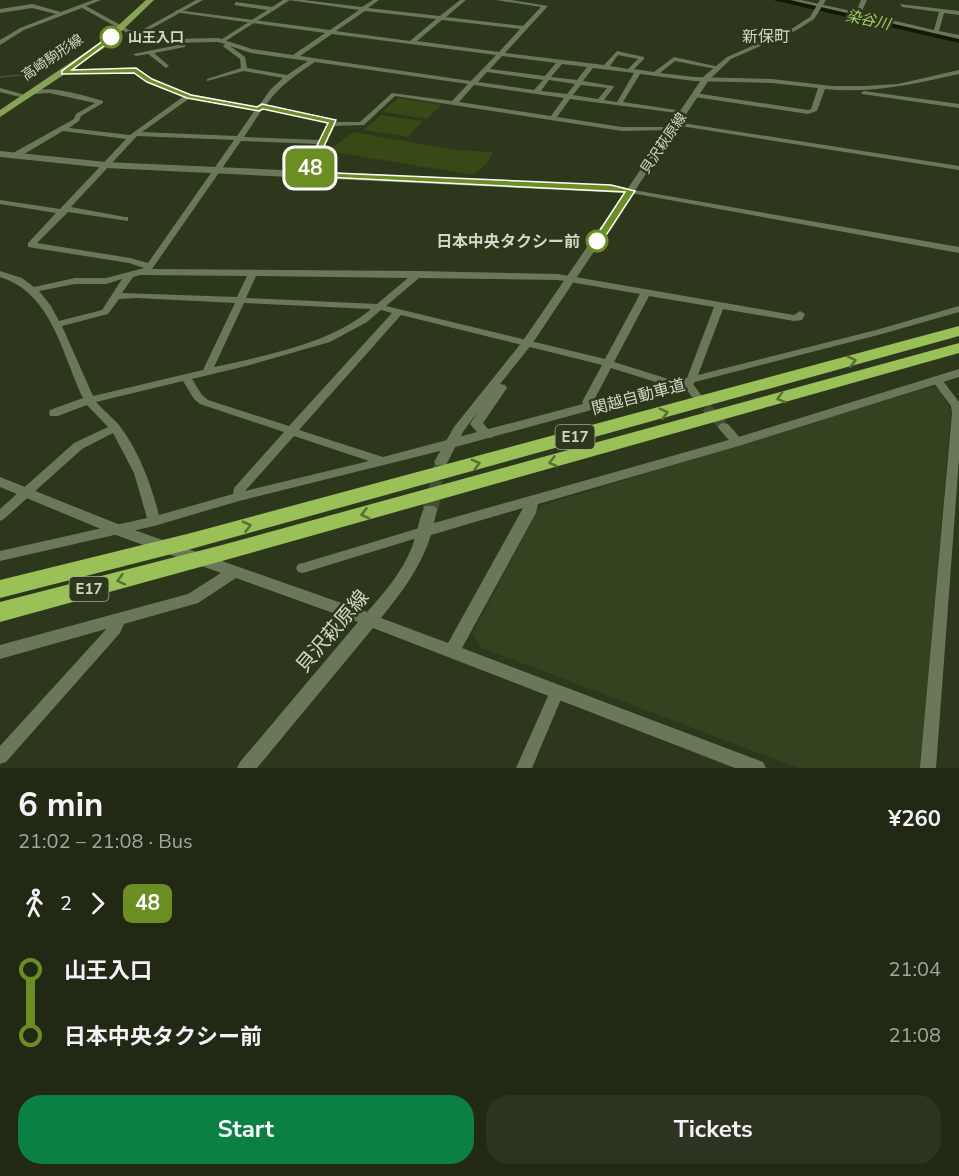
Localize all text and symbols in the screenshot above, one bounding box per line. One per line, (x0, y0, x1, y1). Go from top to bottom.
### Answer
water label: 染谷川 (844, 6, 894, 35)
marker: 山王入口 (100, 26, 122, 48)
district label: 新保町 (742, 26, 790, 48)
place label: 山王入口 (128, 28, 184, 47)
street label: 高崎駒形線 (18, 30, 87, 85)
street label: 貝沢萩原線 (636, 109, 691, 178)
line badge: 48 (283, 148, 337, 188)
text: 48 (297, 154, 323, 182)
marker: 日本中央タクシー前 (586, 230, 608, 252)
place label: 日本中央タクシー前 (436, 231, 580, 253)
one-way arrow (846, 356, 857, 368)
street label: 関越自動車道 (589, 374, 687, 420)
one-way arrow (777, 391, 787, 403)
one-way arrow (658, 408, 669, 420)
road number: E17 (556, 425, 594, 449)
one-way arrow (548, 455, 559, 467)
one-way arrow (470, 459, 481, 471)
one-way arrow (360, 507, 371, 519)
one-way arrow (241, 521, 252, 533)
one-way arrow (117, 573, 127, 585)
road number: E17 (70, 577, 109, 601)
street label: 貝沢萩原線 (290, 584, 375, 678)
text: 6 min (18, 783, 103, 828)
text: ¥260 (888, 804, 941, 834)
text: 21:02 – 21:08 · Bus (18, 828, 193, 855)
icon: walk (18, 887, 51, 920)
icon: forward (81, 887, 114, 920)
text: 48 (135, 889, 160, 917)
text: 2 (60, 890, 72, 917)
text: 山王入口 (64, 956, 152, 986)
text: 21:04 (888, 956, 941, 983)
text: 日本中央タクシー前 (64, 1022, 262, 1052)
text: 21:08 (888, 1022, 941, 1049)
button: Start (18, 1095, 474, 1164)
button: Tickets (486, 1095, 941, 1164)

